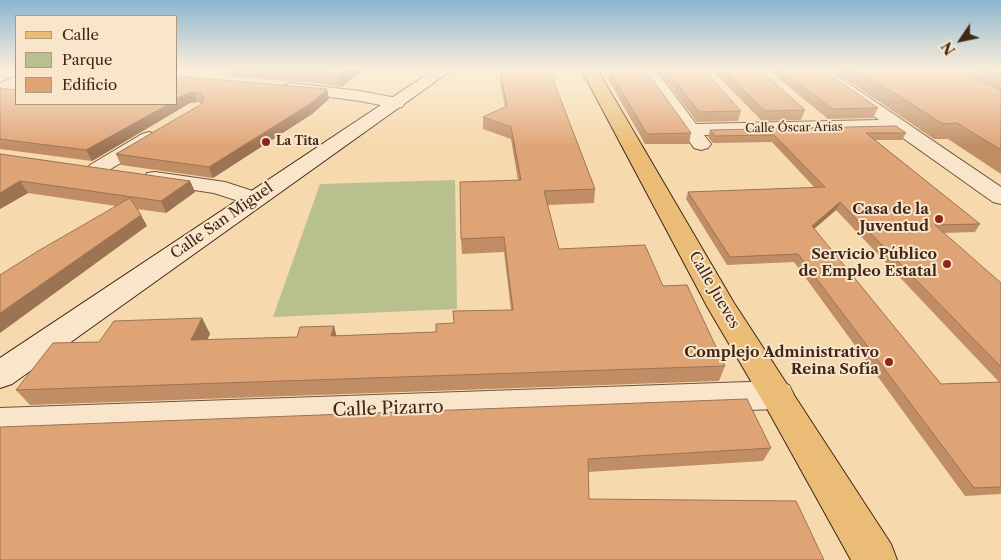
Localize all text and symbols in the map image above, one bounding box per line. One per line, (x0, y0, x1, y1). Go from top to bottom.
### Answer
legend (15, 15, 178, 105)
north arrow (936, 15, 986, 65)
text: Calle (62, 25, 99, 44)
text: N (938, 38, 959, 58)
text: Parque (62, 50, 112, 69)
text: Edificio (62, 75, 117, 94)
street label: Calle Óscar Arias (745, 120, 843, 136)
place label: La Tita (276, 135, 319, 149)
marker: La Tita (260, 136, 272, 148)
street label: Calle San Miguel (167, 179, 277, 263)
place label: Casa de la Juventud (852, 201, 929, 236)
marker: Casa de la Juventud (933, 213, 945, 225)
place label: Servicio Público de Empleo Estatal (798, 246, 937, 281)
street label: Calle Jueves (685, 248, 743, 332)
marker: Servicio Público de Empleo Estatal (941, 258, 953, 270)
place label: Complejo Administrativo Reina Sofía (684, 344, 879, 379)
marker: Complejo Administrativo Reina Sofía (883, 356, 895, 368)
street label: Calle Pizarro (332, 396, 444, 422)

